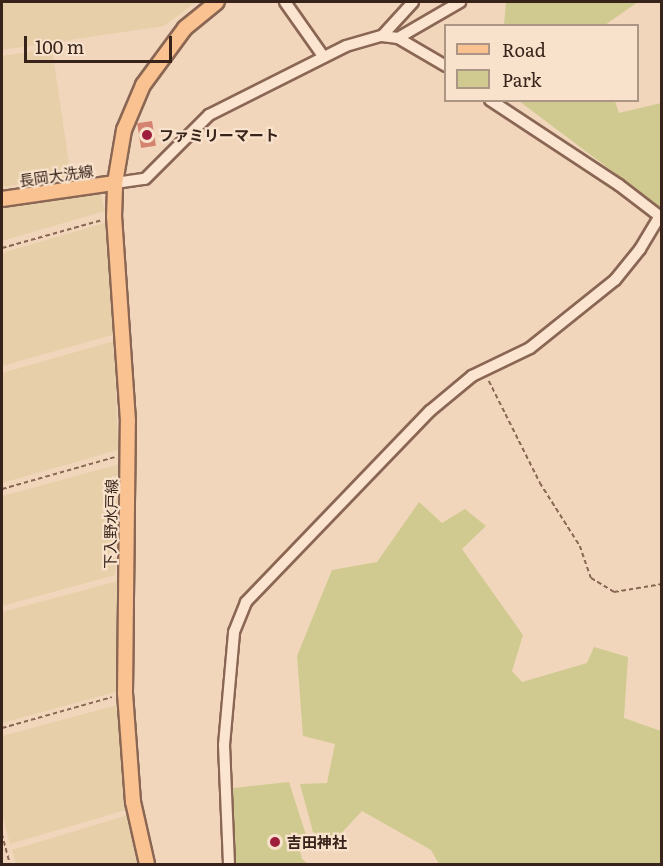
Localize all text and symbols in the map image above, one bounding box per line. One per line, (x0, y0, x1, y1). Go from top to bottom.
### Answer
scale bar (27, 24, 176, 62)
legend (444, 24, 639, 102)
text: 100 m (35, 33, 84, 60)
text: Road (502, 36, 546, 63)
text: Park (502, 66, 541, 93)
place label: ファミリーマート (159, 126, 279, 144)
marker: ファミリーマート (140, 128, 154, 142)
street label: 長岡大洗線 (18, 161, 94, 189)
street label: 下入野水戸線 (100, 479, 120, 569)
place label: 吉田神社 (287, 833, 347, 851)
marker: 吉田神社 (268, 835, 282, 849)

